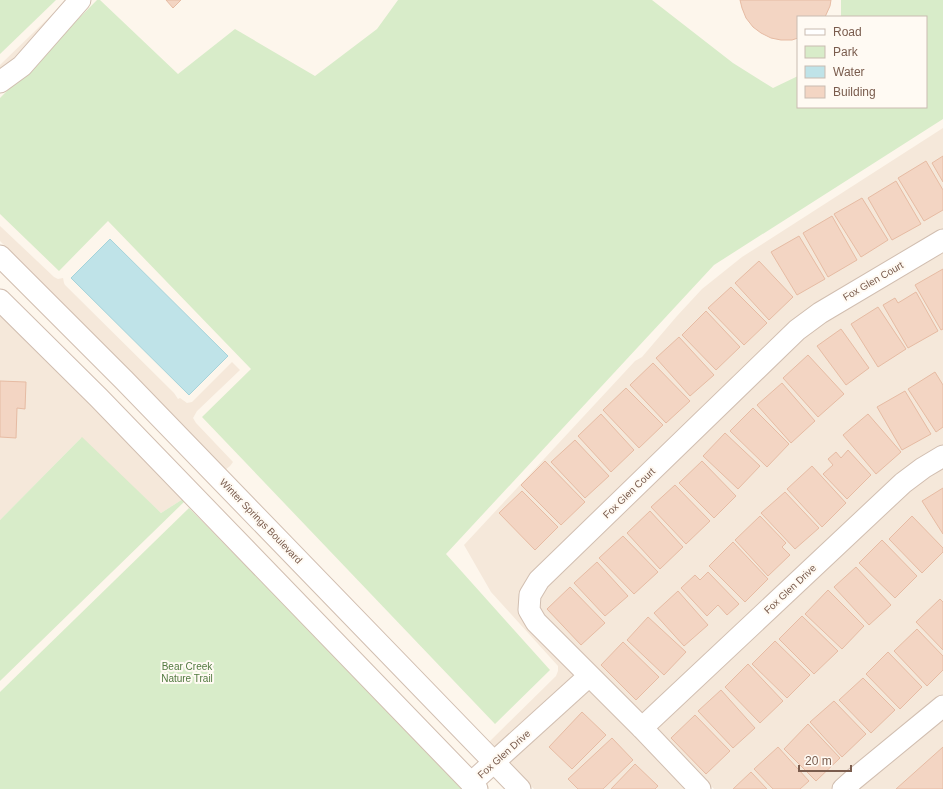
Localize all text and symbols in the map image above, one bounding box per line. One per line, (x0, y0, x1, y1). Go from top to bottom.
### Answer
legend (797, 16, 927, 108)
text: Road (833, 25, 862, 39)
text: Park (833, 45, 859, 59)
text: Water (833, 65, 865, 79)
text: Building (833, 85, 876, 99)
street label: Fox Glen Court (841, 259, 905, 303)
street label: Fox Glen Court (601, 465, 657, 521)
street label: Winter Springs Boulevard (218, 476, 304, 566)
street label: Fox Glen Drive (762, 562, 818, 616)
park label: Bear Creek Nature Trail (161, 661, 213, 684)
street label: Fox Glen Drive (476, 727, 533, 780)
scale bar (799, 747, 851, 773)
text: 20 m (805, 754, 832, 768)

